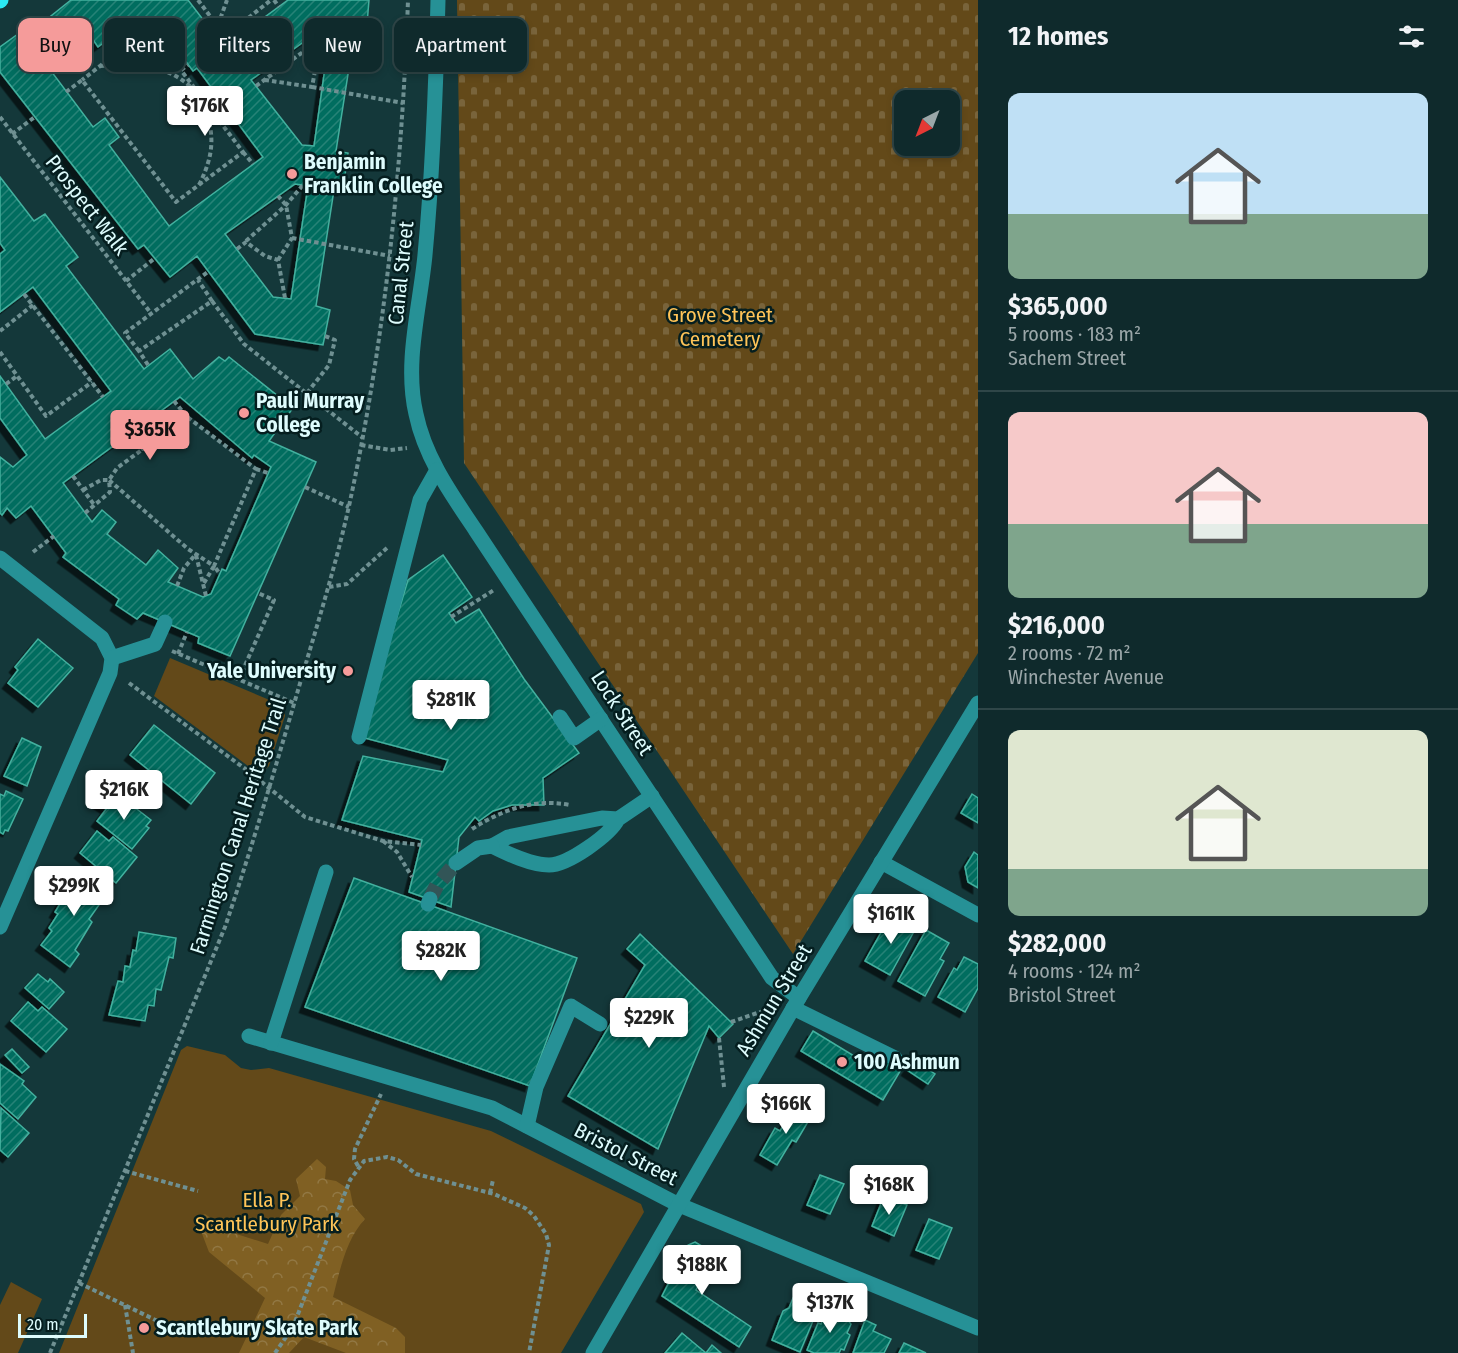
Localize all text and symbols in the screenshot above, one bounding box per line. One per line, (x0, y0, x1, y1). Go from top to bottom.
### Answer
chip: Buy (18, 18, 92, 72)
chip: Rent (104, 18, 185, 72)
chip: Filters (197, 18, 292, 72)
chip: New (304, 18, 382, 72)
chip: Apartment (394, 18, 527, 72)
icon: filters (1395, 20, 1428, 53)
text: 12 homes (1008, 21, 1108, 52)
pin: $176K (163, 86, 247, 137)
north arrow (894, 90, 960, 156)
map controls (894, 90, 960, 156)
text: $176K (181, 93, 229, 117)
icon: home (1164, 132, 1272, 240)
place label: Benjamin Franklin College (304, 149, 443, 199)
street label: Prospect Walk (40, 150, 134, 261)
marker: Benjamin Franklin College (285, 167, 299, 181)
street label: Canal Street (383, 220, 419, 326)
text: $365,000 (1008, 291, 1108, 322)
park label: Grove Street Cemetery (667, 302, 773, 352)
text: 5 rooms · 183 m² (1008, 322, 1141, 346)
text: Sachem Street (1008, 346, 1126, 370)
place label: Pauli Murray College (256, 388, 365, 438)
marker: Pauli Murray College (237, 406, 251, 420)
pin: $365K (108, 410, 192, 461)
text: $365K (124, 417, 176, 441)
icon: home (1164, 451, 1272, 559)
text: $216,000 (1008, 610, 1105, 641)
text: 2 rooms · 72 m² (1008, 641, 1130, 665)
place label: Yale University (206, 658, 337, 684)
marker: Yale University (341, 664, 355, 678)
text: Winchester Avenue (1008, 665, 1164, 689)
street label: Lock Street (585, 666, 659, 760)
pin: $281K (409, 680, 493, 731)
text: $281K (426, 687, 476, 711)
street label: Farmington Canal Heritage Trail (184, 694, 292, 958)
icon: home (1164, 769, 1272, 877)
pin: $216K (82, 770, 166, 821)
text: $216K (99, 777, 149, 801)
pin: $299K (32, 866, 116, 917)
text: $299K (48, 873, 100, 897)
pin: $161K (849, 894, 933, 945)
text: $161K (867, 901, 915, 925)
text: $282,000 (1008, 928, 1106, 959)
pin: $282K (399, 931, 483, 982)
text: $282K (416, 938, 466, 962)
street label: Ashmun Street (730, 939, 818, 1061)
text: 4 rooms · 124 m² (1008, 959, 1141, 983)
text: Bristol Street (1008, 983, 1115, 1007)
pin: $229K (607, 998, 691, 1049)
text: $229K (624, 1005, 674, 1029)
place label: 100 Ashmun (854, 1049, 960, 1075)
marker: 100 Ashmun (835, 1055, 849, 1069)
pin: $166K (744, 1084, 828, 1135)
text: $166K (761, 1091, 811, 1115)
street label: Bristol Street (570, 1117, 682, 1191)
pin: $168K (847, 1165, 931, 1216)
text: $168K (864, 1172, 914, 1196)
park label: Ella P. Scantlebury Park (195, 1187, 339, 1237)
pin: $188K (660, 1245, 744, 1296)
text: $188K (677, 1252, 727, 1276)
pin: $137K (788, 1283, 872, 1334)
text: $137K (806, 1290, 854, 1314)
scale bar (18, 1311, 87, 1338)
text: 20 m (27, 1315, 58, 1334)
place label: Scantlebury Skate Park (156, 1315, 358, 1341)
marker: Scantlebury Skate Park (137, 1321, 151, 1335)

